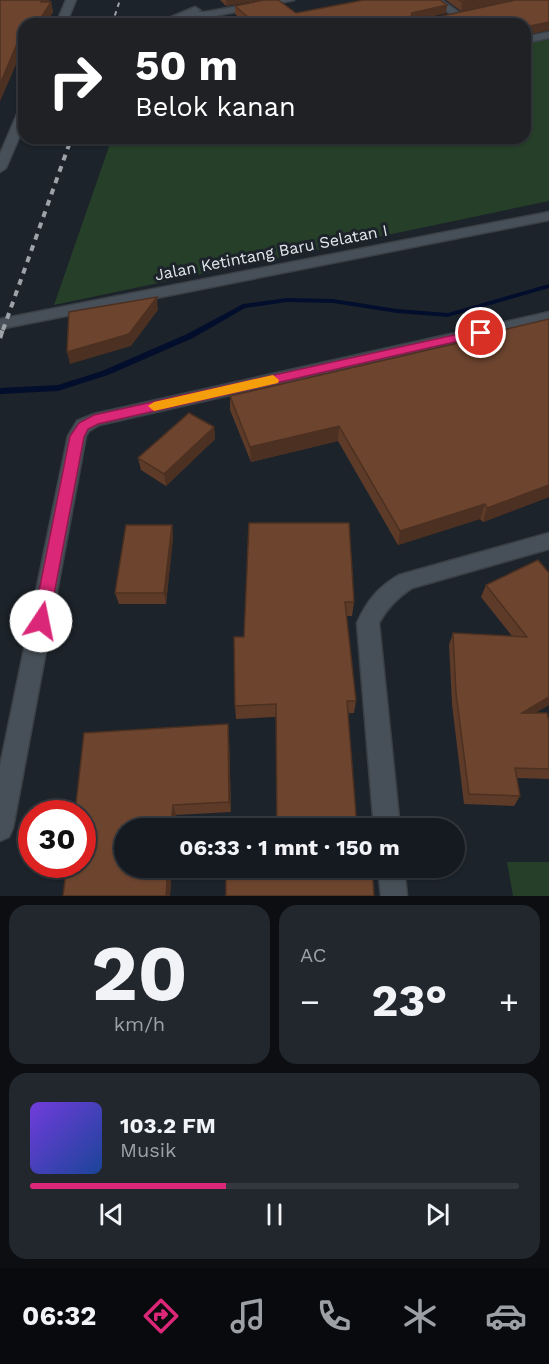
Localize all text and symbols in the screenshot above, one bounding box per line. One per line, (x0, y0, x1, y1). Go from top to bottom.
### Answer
text: 50 m (135, 41, 238, 90)
icon: right (36, 42, 114, 120)
text: Belok kanan (135, 91, 296, 123)
street label: Jalan Ketintang Baru Selatan I (153, 221, 389, 284)
pin (455, 307, 506, 358)
icon: arrive (464, 316, 497, 349)
position arrow (9, 589, 73, 653)
speed limit sign: 30 (18, 800, 96, 878)
text: 06:33 · 1 mnt · 150 m (179, 835, 400, 860)
text: 20 (91, 927, 188, 1019)
text: AC (300, 943, 326, 967)
text: 23° (372, 974, 447, 1027)
text: − (300, 982, 320, 1021)
text: + (499, 982, 519, 1021)
text: km/h (114, 1012, 165, 1036)
text: 103.2 FM (120, 1113, 216, 1138)
text: Musik (120, 1138, 176, 1162)
icon: previous (95, 1198, 128, 1231)
icon: pause (258, 1198, 291, 1231)
icon: next (421, 1198, 454, 1231)
icon: directions (140, 1295, 182, 1337)
icon: music (227, 1295, 269, 1337)
icon: phone (313, 1295, 355, 1337)
icon: climate (399, 1295, 441, 1337)
icon: car (485, 1295, 527, 1337)
text: 06:32 (22, 1300, 96, 1332)

